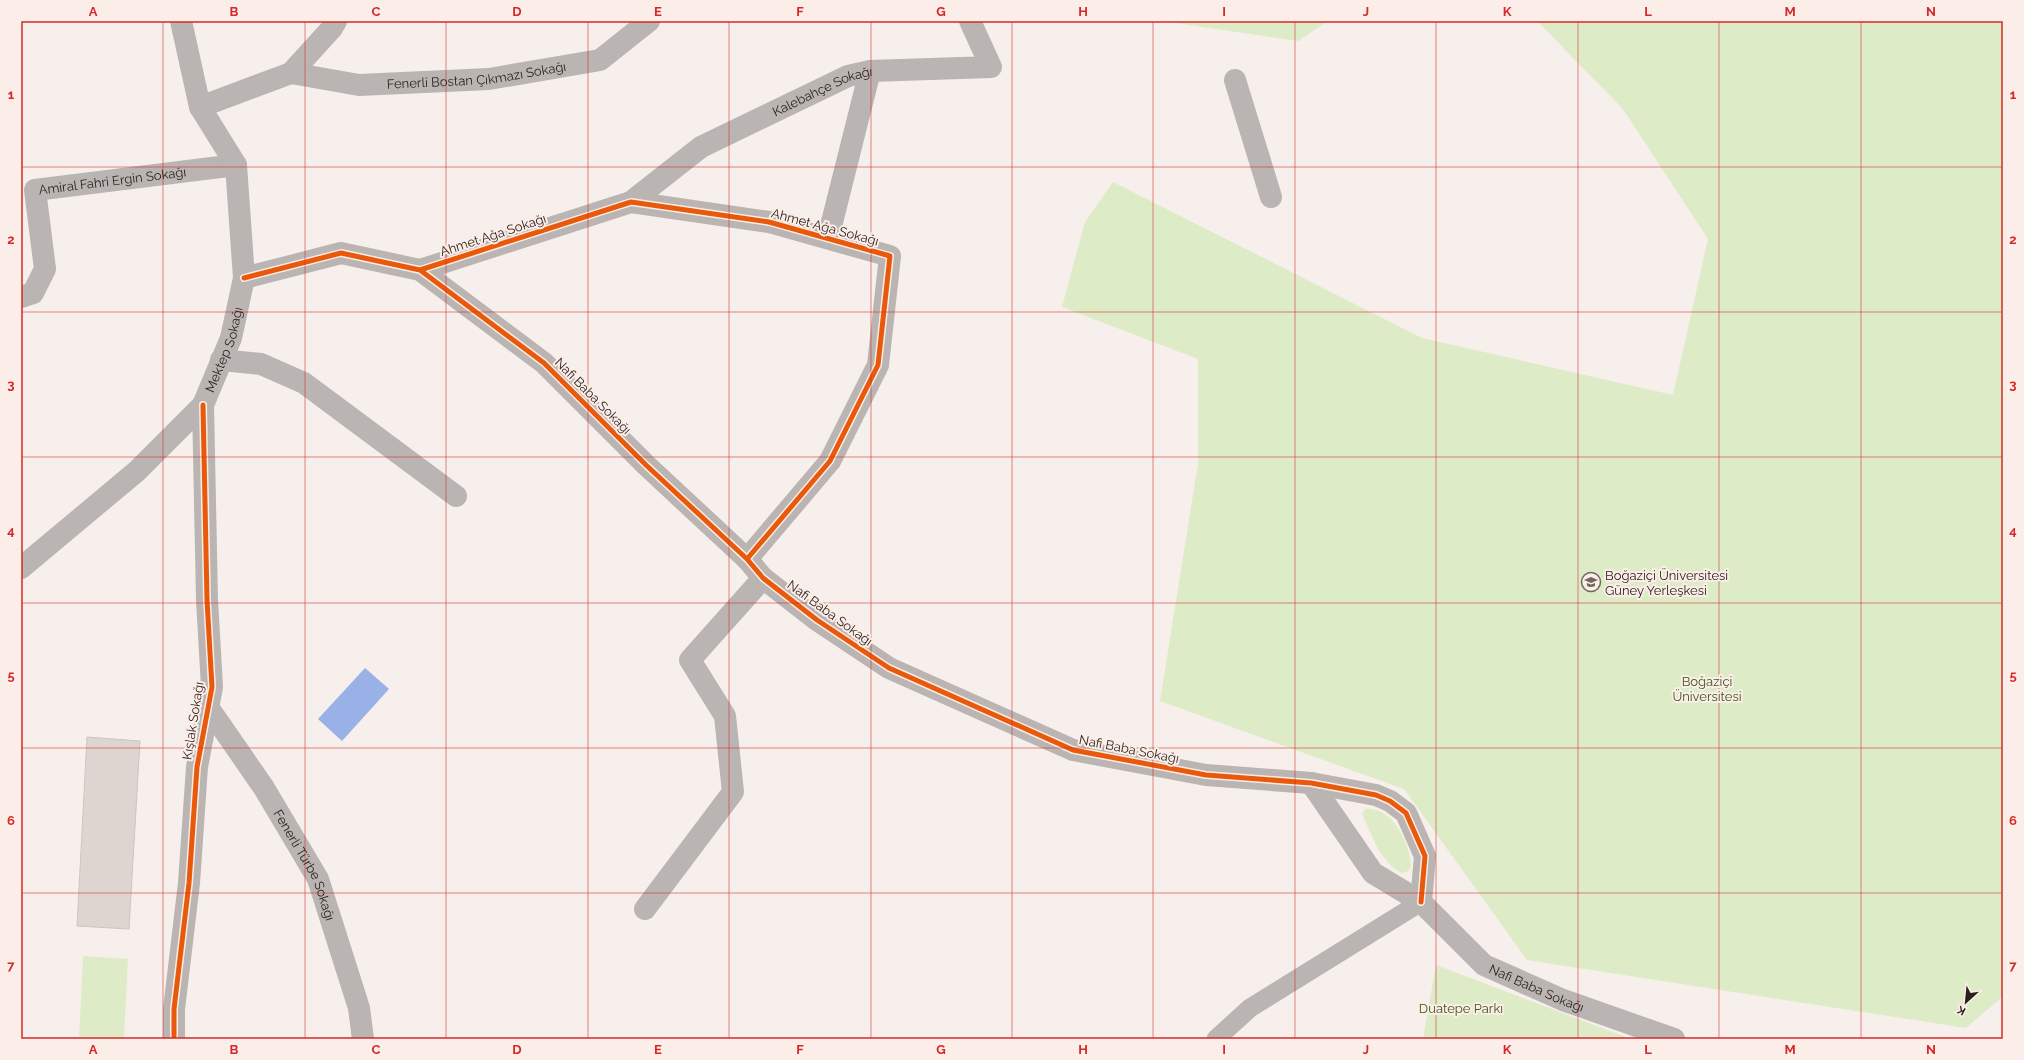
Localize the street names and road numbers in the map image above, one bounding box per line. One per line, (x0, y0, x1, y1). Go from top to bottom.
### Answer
street label: Fenerli Bostan Çıkmazı Sokağı (386, 58, 567, 91)
street label: Kalebahçe Sokağı (770, 63, 872, 119)
street label: Amiral Fahri Ergin Sokağı (38, 164, 187, 197)
street label: Ahmet Ağa Sokağı (770, 205, 880, 249)
street label: Ahmet Ağa Sokağı (438, 211, 548, 259)
street label: Mektep Sokağı (202, 305, 245, 394)
street label: Nafi Baba Sokağı (552, 355, 634, 437)
street label: Nafi Baba Sokağı (785, 577, 875, 649)
street label: Kışlak Sokağı (179, 681, 207, 761)
street label: Nafi Baba Sokağı (1078, 732, 1180, 766)
street label: Fenerli Türbe Sokağı (271, 807, 338, 922)
street label: Nafi Baba Sokağı (1487, 961, 1586, 1014)

